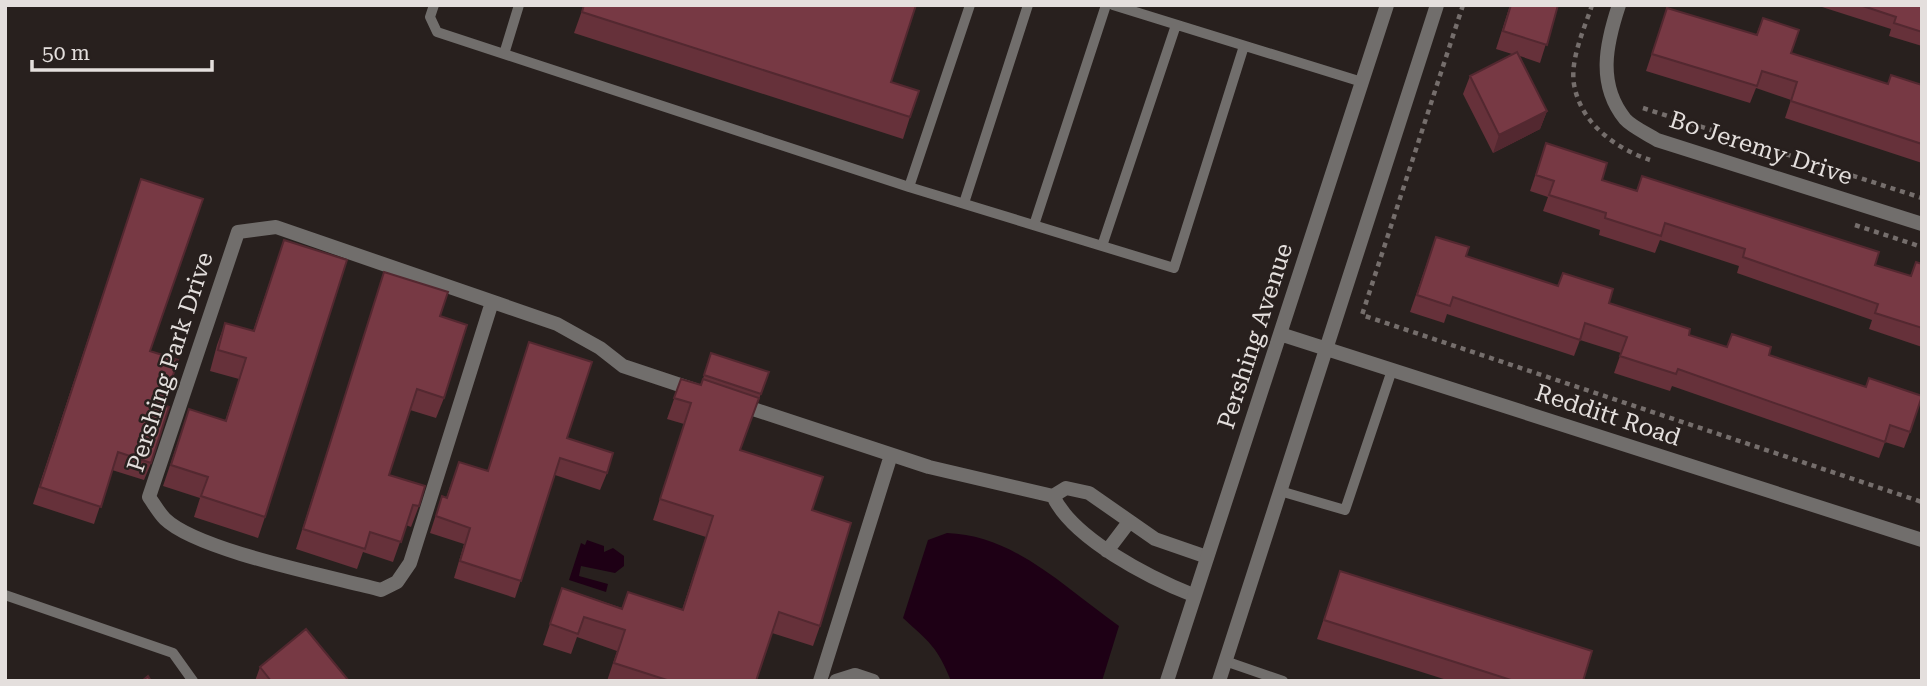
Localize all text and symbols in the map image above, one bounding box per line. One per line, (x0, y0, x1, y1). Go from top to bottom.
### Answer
scale bar (32, 28, 212, 72)
text: 50 m (42, 41, 90, 65)
street label: Bo Jeremy Drive (1666, 105, 1856, 191)
street label: Pershing Avenue (1212, 240, 1298, 432)
street label: Pershing Park Drive (121, 249, 219, 475)
street label: Redditt Road (1532, 378, 1684, 452)

